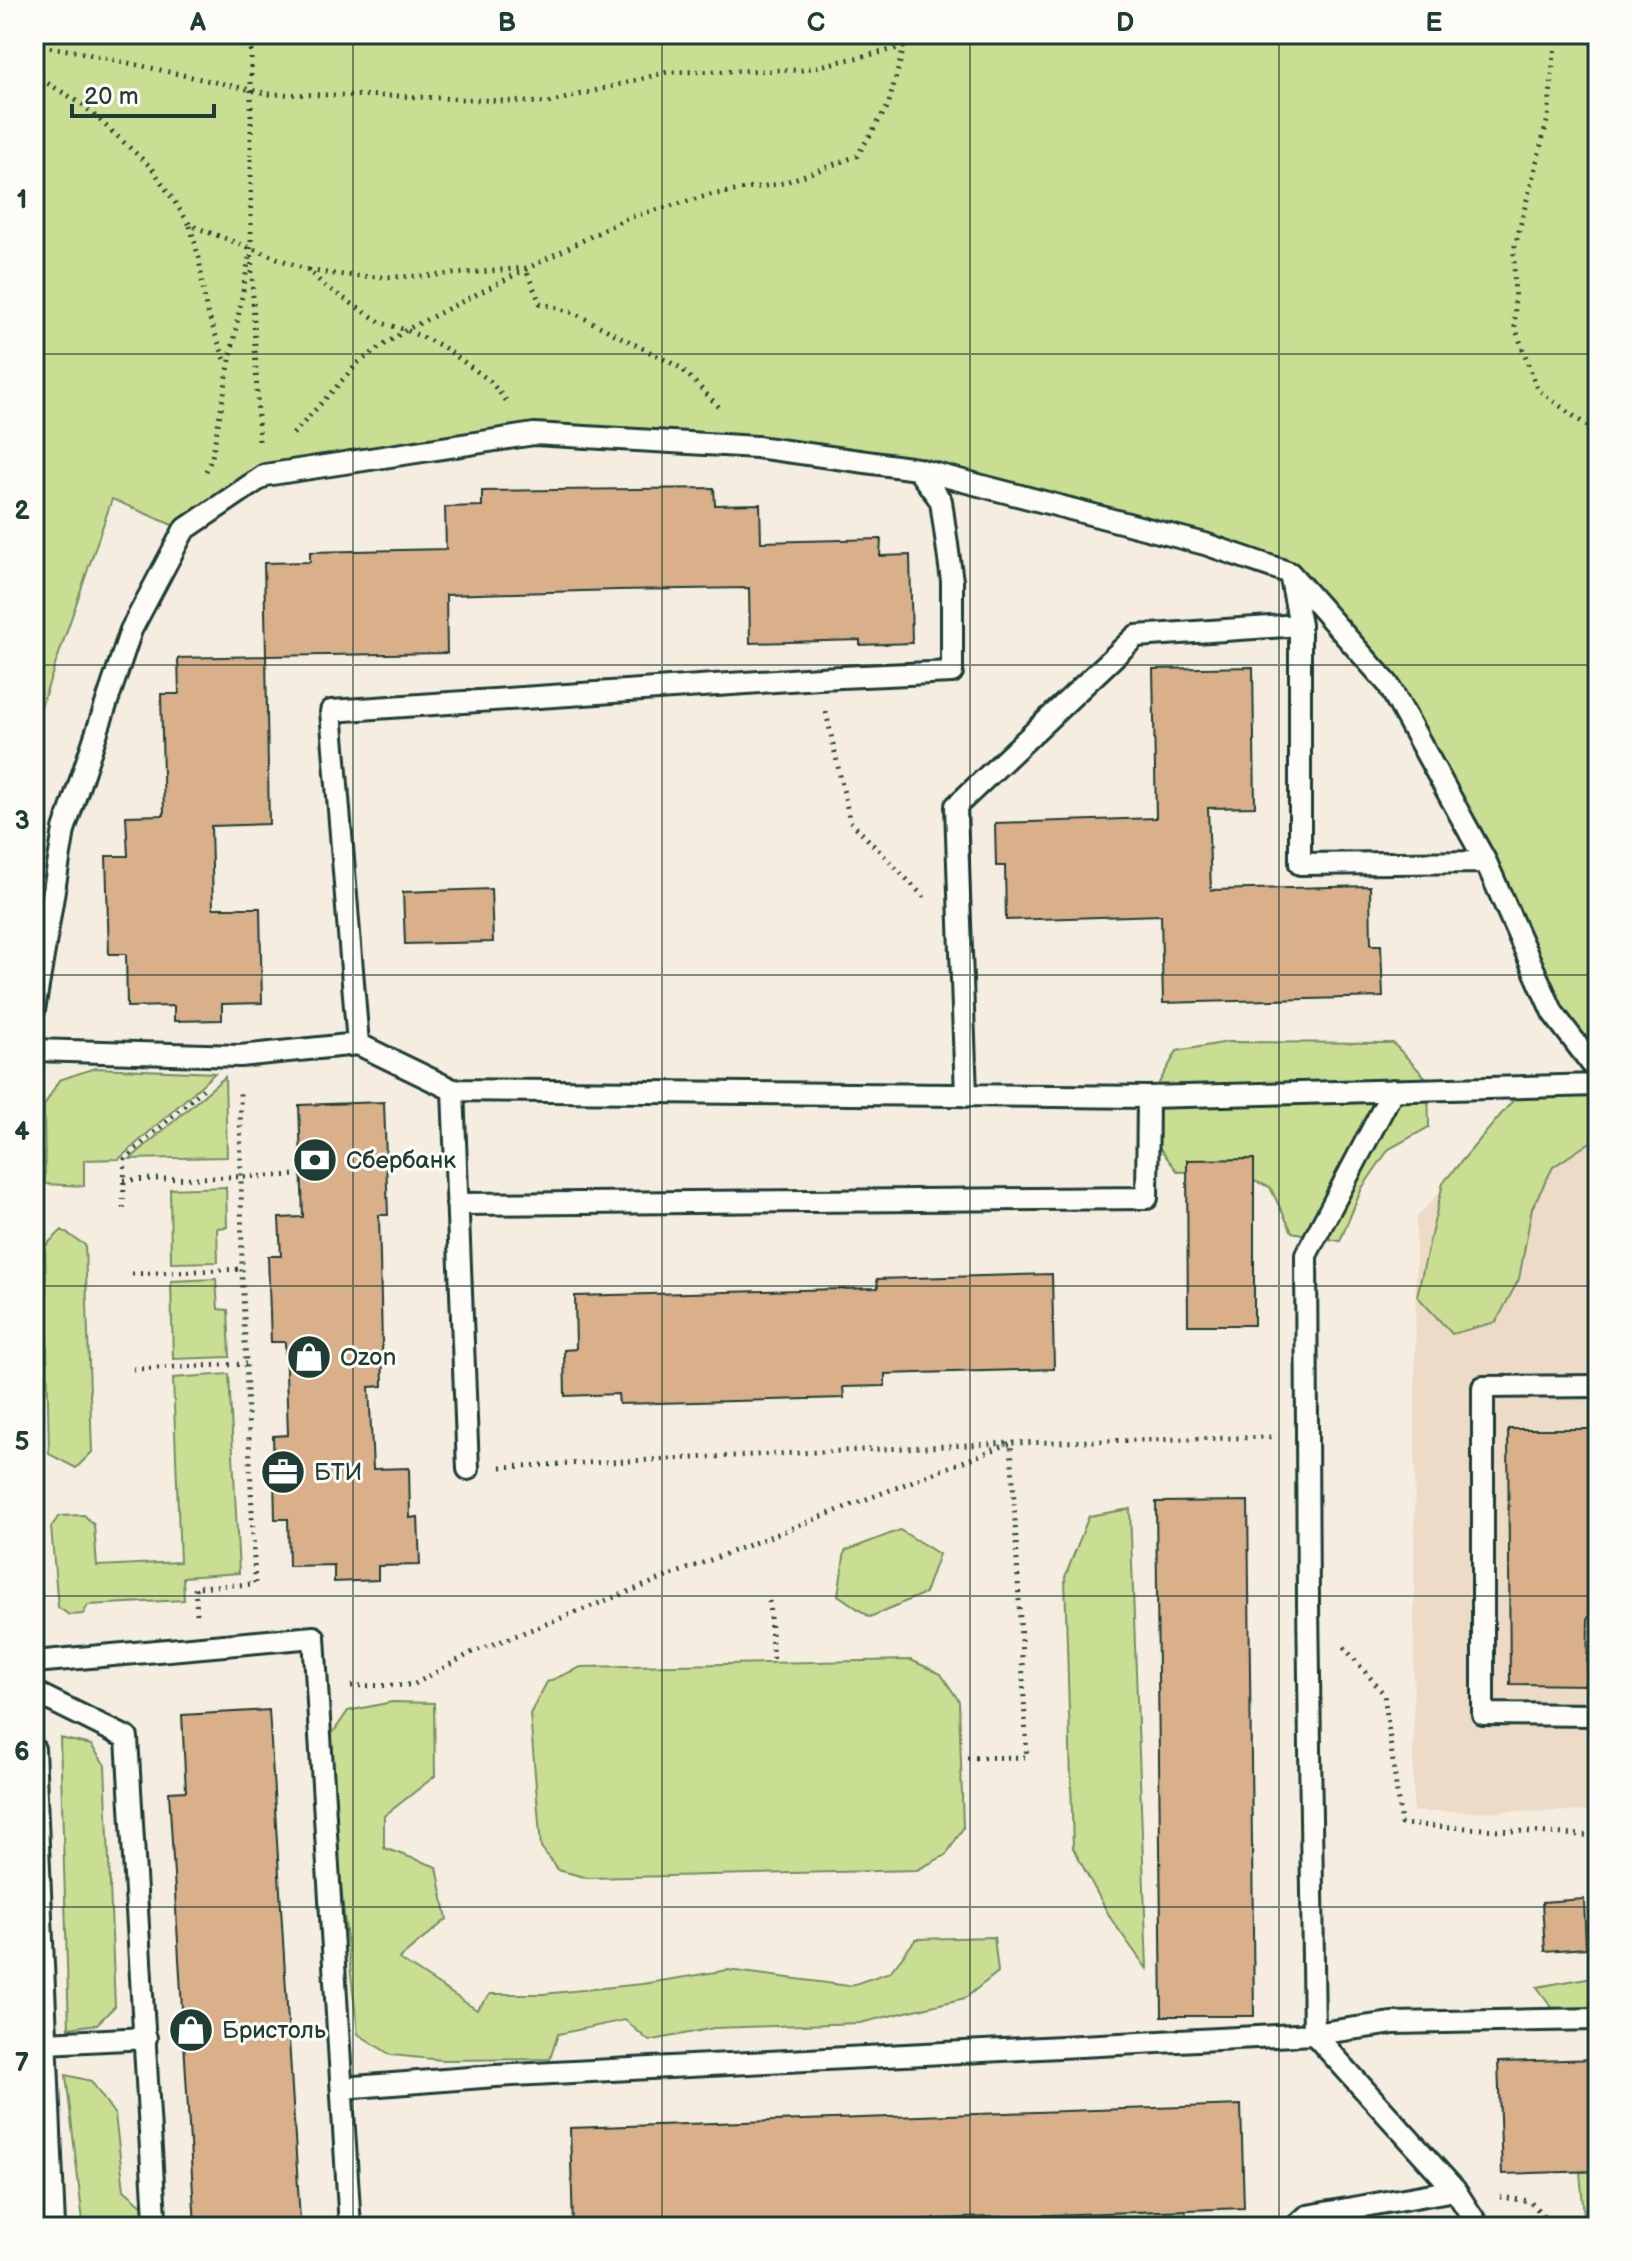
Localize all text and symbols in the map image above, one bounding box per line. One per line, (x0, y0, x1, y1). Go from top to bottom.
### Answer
text: A (189, 8, 206, 39)
text: B (498, 8, 516, 39)
text: C (807, 8, 825, 39)
text: D (1116, 8, 1134, 39)
text: E (1426, 8, 1443, 39)
scale bar (72, 68, 214, 118)
text: 20 m (84, 82, 139, 111)
text: 1 (17, 185, 27, 216)
text: 2 (14, 496, 30, 527)
text: 3 (14, 806, 30, 837)
text: 4 (14, 1117, 30, 1148)
bank icon: Сбербанк (291, 1136, 339, 1184)
place label: Сбербанк (346, 1146, 456, 1175)
shop icon: Ozon (285, 1333, 333, 1381)
place label: Ozon (340, 1343, 396, 1372)
text: 5 (14, 1427, 30, 1458)
office icon: БТИ (259, 1448, 307, 1496)
place label: БТИ (314, 1458, 362, 1487)
text: 6 (14, 1737, 30, 1768)
shop icon: Бристоль (167, 2006, 215, 2054)
place label: Бристоль (222, 2016, 326, 2045)
text: 7 (15, 2048, 29, 2079)

